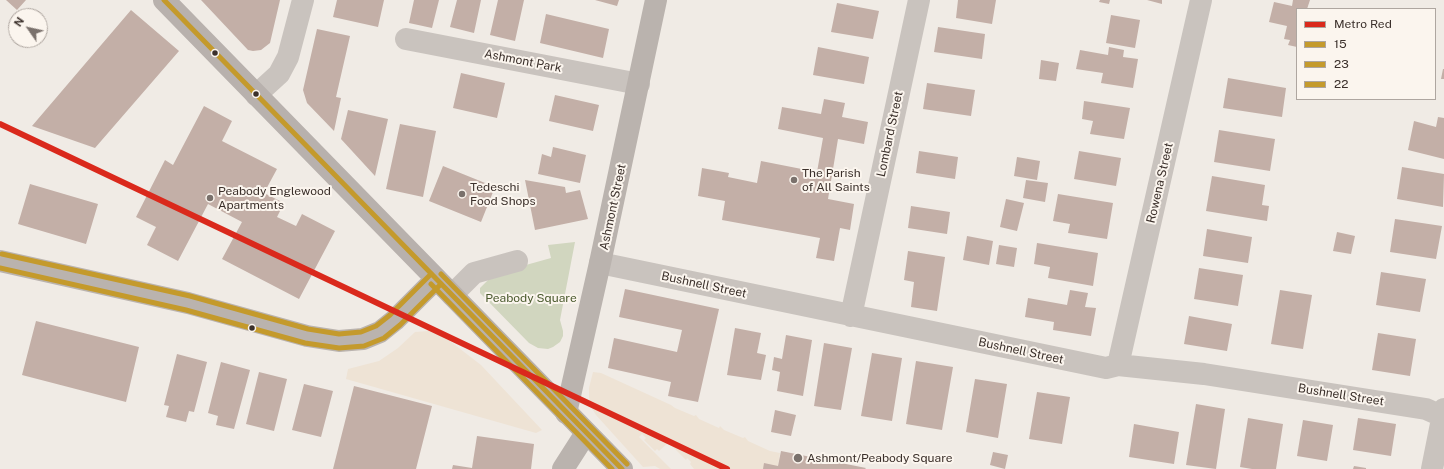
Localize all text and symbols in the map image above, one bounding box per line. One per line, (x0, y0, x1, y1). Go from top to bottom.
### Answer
north arrow (8, 8, 48, 48)
legend (1296, 8, 1436, 100)
text: N (11, 15, 26, 29)
text: Metro Red (1334, 17, 1392, 31)
text: 15 (1334, 37, 1347, 51)
street label: Ashmont Park (483, 46, 563, 76)
unlabelled marker (210, 48, 220, 58)
text: 23 (1334, 57, 1349, 71)
text: 22 (1334, 77, 1348, 91)
unlabelled marker (251, 89, 261, 99)
street label: Lombard Street (874, 90, 906, 178)
street label: Rowena Street (1144, 141, 1176, 225)
street label: Ashmont Street (597, 163, 629, 251)
place label: The Parish of All Saints (802, 166, 870, 194)
marker: The Parish of All Saints (789, 175, 799, 185)
place label: Tedeschi Food Shops (470, 180, 536, 208)
place label: Peabody Englewood Apartments (218, 184, 331, 212)
marker: Tedeschi Food Shops (457, 189, 467, 199)
marker: Peabody Englewood Apartments (205, 193, 215, 203)
street label: Bushnell Street (660, 269, 748, 301)
park label: Peabody Square (485, 291, 577, 305)
unlabelled marker (247, 323, 257, 333)
street label: Bushnell Street (977, 335, 1065, 367)
street label: Bushnell Street (1297, 381, 1385, 409)
place label: Ashmont/Peabody Square (807, 451, 953, 465)
marker: Ashmont/Peabody Square (792, 452, 804, 464)

